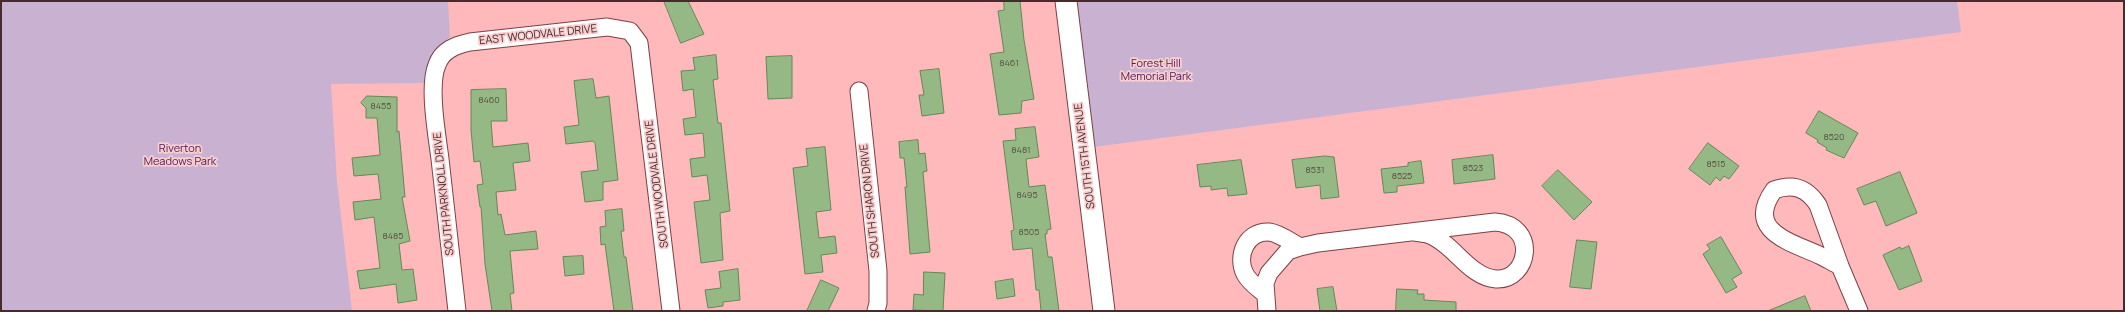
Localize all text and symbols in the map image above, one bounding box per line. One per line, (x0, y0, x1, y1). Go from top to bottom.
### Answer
street label: EAST WOODVALE DRIVE (478, 22, 598, 48)
park label: Forest Hill Memorial Park (1121, 57, 1191, 83)
house number: 8461 (999, 58, 1019, 68)
house number: 8460 (478, 95, 500, 105)
house number: 8455 (371, 101, 391, 111)
street label: SOUTH 15TH AVENUE (1072, 102, 1098, 210)
street label: SOUTH WOODVALE DRIVE (643, 119, 671, 249)
street label: SOUTH PARKNOLL DRIVE (431, 132, 457, 256)
house number: 8520 (1824, 132, 1844, 142)
park label: Riverton Meadows Park (144, 142, 216, 168)
street label: SOUTH SHARON DRIVE (857, 143, 883, 259)
house number: 8481 (1011, 145, 1031, 155)
house number: 8515 (1706, 159, 1726, 169)
house number: 8523 (1463, 163, 1483, 173)
house number: 8531 (1306, 165, 1324, 175)
house number: 8525 (1392, 171, 1412, 181)
house number: 8495 (1016, 190, 1038, 200)
house number: 8505 (1018, 227, 1040, 237)
house number: 8485 (383, 231, 403, 241)

